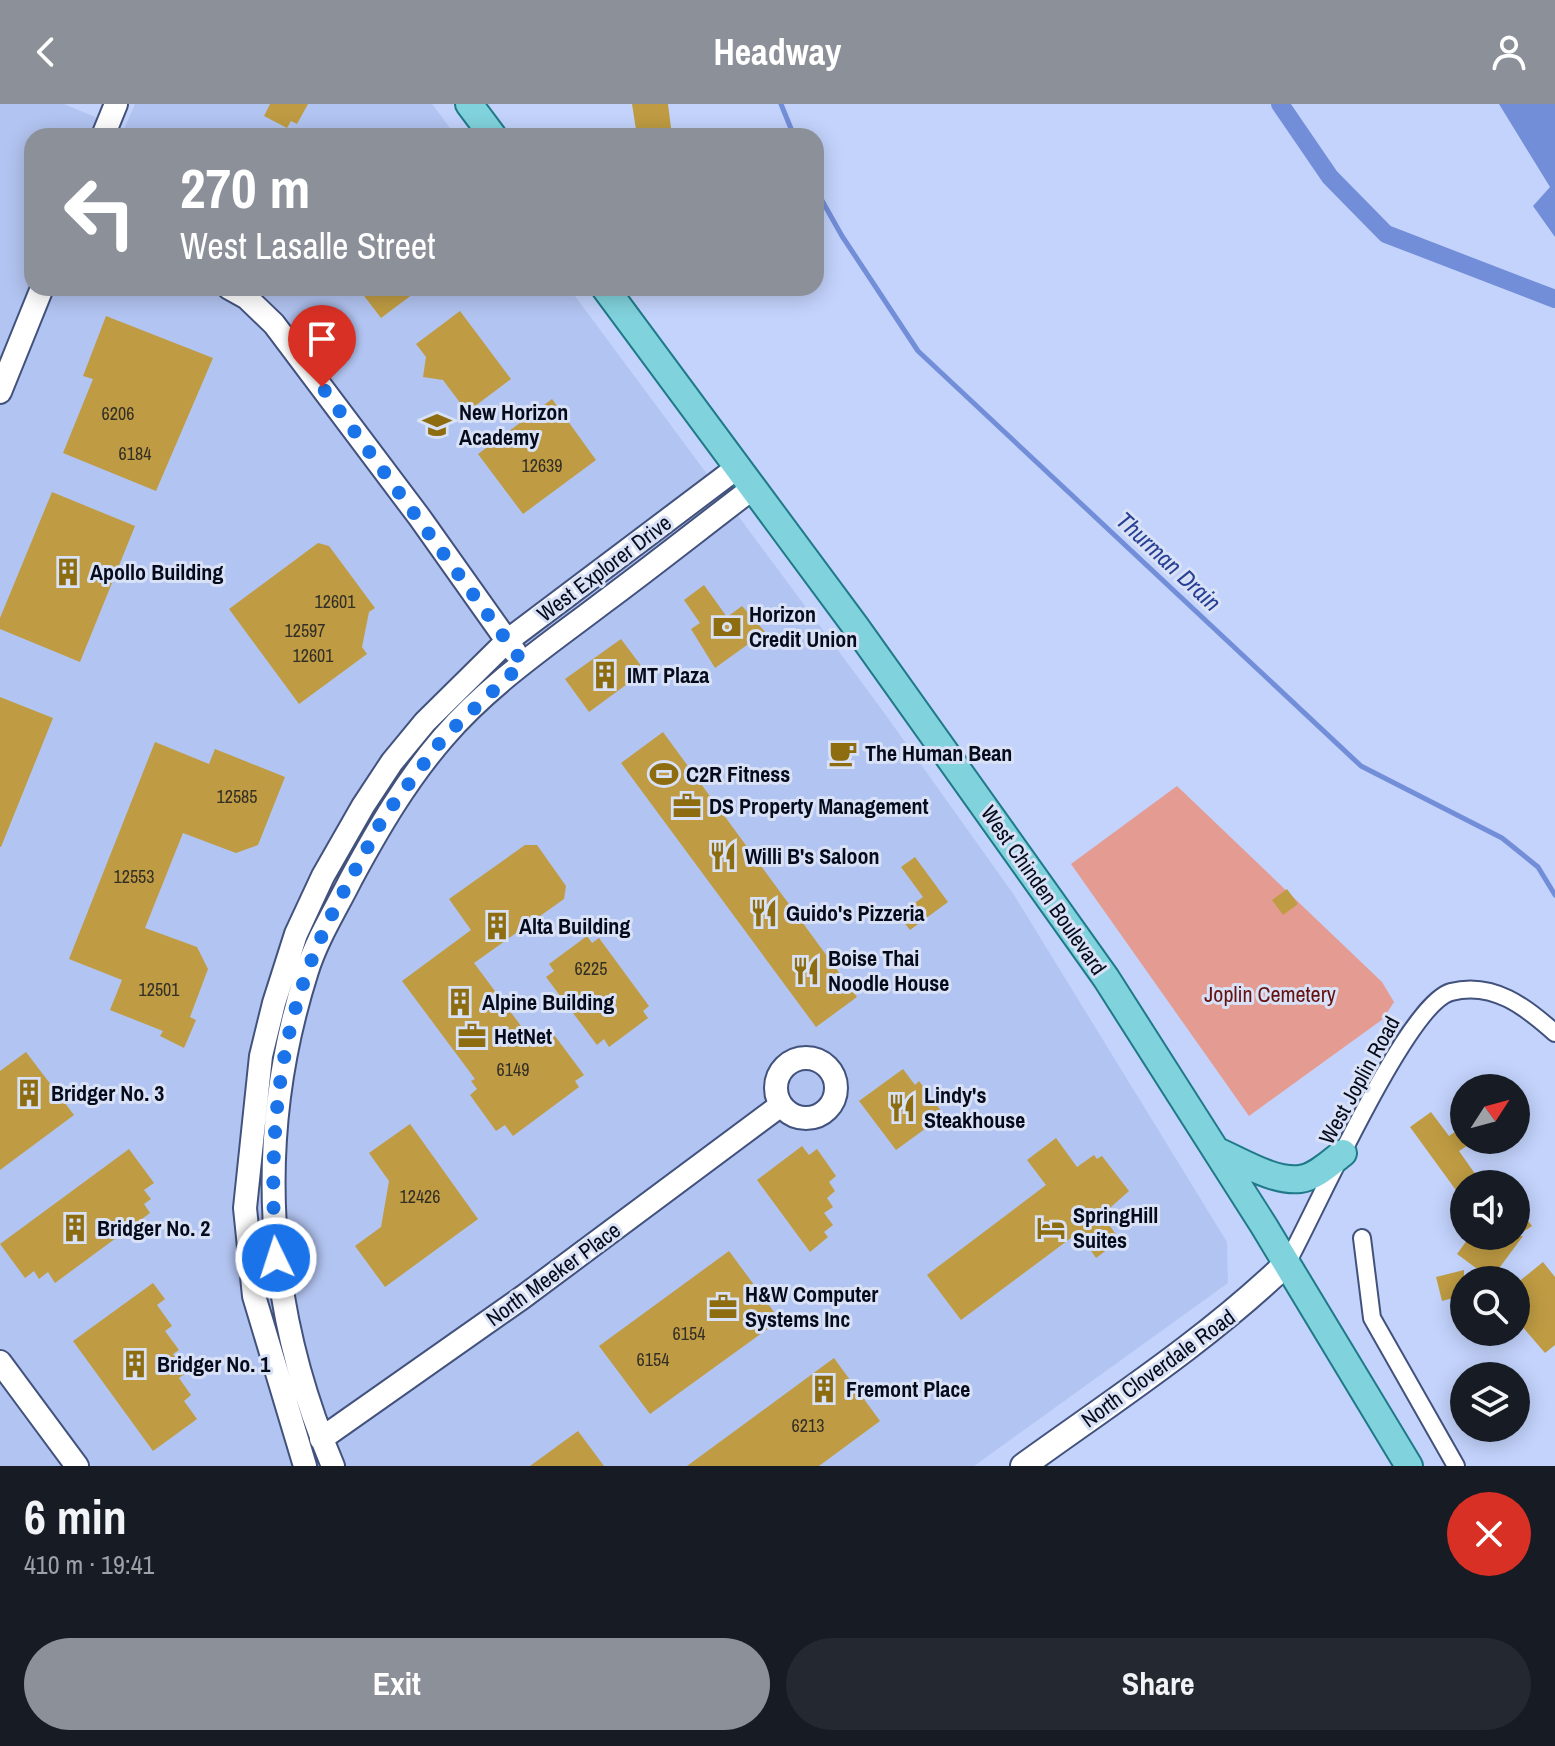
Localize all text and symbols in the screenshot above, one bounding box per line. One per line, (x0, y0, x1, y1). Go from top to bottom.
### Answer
text: Headway (714, 28, 841, 76)
icon: back (24, 30, 68, 74)
icon: person (1487, 30, 1531, 74)
text: 270 m (180, 150, 310, 225)
icon: left (48, 160, 152, 264)
text: West Lasalle Street (180, 222, 435, 270)
pin (288, 305, 356, 387)
icon: arrive (300, 317, 344, 361)
place label: New Horizon Academy (459, 397, 568, 452)
house number: 6206 (102, 401, 134, 426)
school or university icon: New Horizon Academy (422, 410, 452, 440)
house number: 6184 (119, 441, 151, 466)
house number: 12639 (521, 453, 563, 478)
water label: Thurman Drain (1110, 504, 1228, 618)
street label: West Explorer Drive (531, 508, 677, 628)
building icon: Apollo Building (53, 557, 83, 587)
place label: Apollo Building (90, 557, 223, 587)
house number: 12601 (314, 589, 356, 614)
place label: Horizon Credit Union (749, 599, 857, 654)
bank icon: Horizon Credit Union (712, 612, 742, 642)
house number: 12597 (284, 618, 326, 643)
house number: 12601 (292, 643, 334, 668)
building icon: IMT Plaza (590, 660, 620, 690)
place label: IMT Plaza (627, 660, 709, 690)
cafe icon: The Human Bean (828, 738, 858, 768)
place label: The Human Bean (865, 738, 1012, 768)
sports icon: C2R Fitness (649, 759, 679, 789)
place label: C2R Fitness (686, 759, 790, 789)
house number: 12585 (216, 784, 258, 809)
office icon: DS Property Management (672, 791, 702, 821)
place label: DS Property Management (709, 791, 929, 821)
street label: West Chinden Boulevard (974, 799, 1114, 981)
restaurant icon: Willi B's Saloon (708, 841, 738, 871)
place label: Willi B's Saloon (745, 841, 879, 871)
house number: 12553 (113, 864, 155, 889)
restaurant icon: Guido's Pizzeria (749, 898, 779, 928)
place label: Guido's Pizzeria (786, 898, 925, 928)
building icon: Alta Building (482, 911, 512, 941)
place label: Alta Building (519, 911, 630, 941)
place label: Boise Thai Noodle House (828, 943, 949, 998)
house number: 6225 (575, 956, 607, 981)
restaurant icon: Boise Thai Noodle House (791, 956, 821, 986)
house number: 12501 (138, 977, 180, 1002)
park label: Joplin Cemetery (1204, 979, 1336, 1009)
building icon: Alpine Building (445, 987, 475, 1017)
place label: Alpine Building (482, 987, 614, 1017)
street label: West Joplin Road (1311, 1011, 1407, 1149)
office icon: HetNet (457, 1021, 487, 1051)
place label: HetNet (494, 1021, 552, 1051)
house number: 6149 (497, 1057, 529, 1082)
north arrow (1450, 1074, 1530, 1154)
map controls (1450, 1074, 1530, 1442)
building icon: Bridger No. 3 (14, 1078, 44, 1108)
place label: Bridger No. 3 (51, 1078, 164, 1108)
place label: Lindy's Steakhouse (924, 1080, 1025, 1135)
restaurant icon: Lindy's Steakhouse (887, 1093, 917, 1123)
button: sound (1450, 1170, 1530, 1250)
house number: 12426 (399, 1184, 441, 1209)
place label: SpringHill Suites (1073, 1200, 1158, 1255)
building icon: Bridger No. 2 (60, 1213, 90, 1243)
place label: Bridger No. 2 (97, 1213, 210, 1243)
hotel icon: SpringHill Suites (1036, 1213, 1066, 1243)
street label: North Meeker Place (480, 1215, 626, 1333)
position arrow (234, 1216, 318, 1300)
button: search (1450, 1266, 1530, 1346)
place label: H&W Computer Systems Inc (745, 1279, 878, 1334)
office icon: H&W Computer Systems Inc (708, 1292, 738, 1322)
street label: North Cloverdale Road (1075, 1302, 1241, 1434)
house number: 6154 (673, 1321, 705, 1346)
house number: 6154 (637, 1347, 669, 1372)
building icon: Bridger No. 1 (120, 1349, 150, 1379)
place label: Bridger No. 1 (157, 1349, 271, 1379)
button: layers (1450, 1362, 1530, 1442)
building icon: Fremont Place (809, 1374, 839, 1404)
place label: Fremont Place (846, 1374, 970, 1404)
house number: 6213 (792, 1413, 824, 1438)
text: 6 min (24, 1484, 127, 1549)
button: close (1447, 1492, 1531, 1576)
text: 410 m · 19:41 (24, 1547, 154, 1582)
button: Exit (24, 1638, 770, 1730)
button: Share (786, 1638, 1531, 1730)

